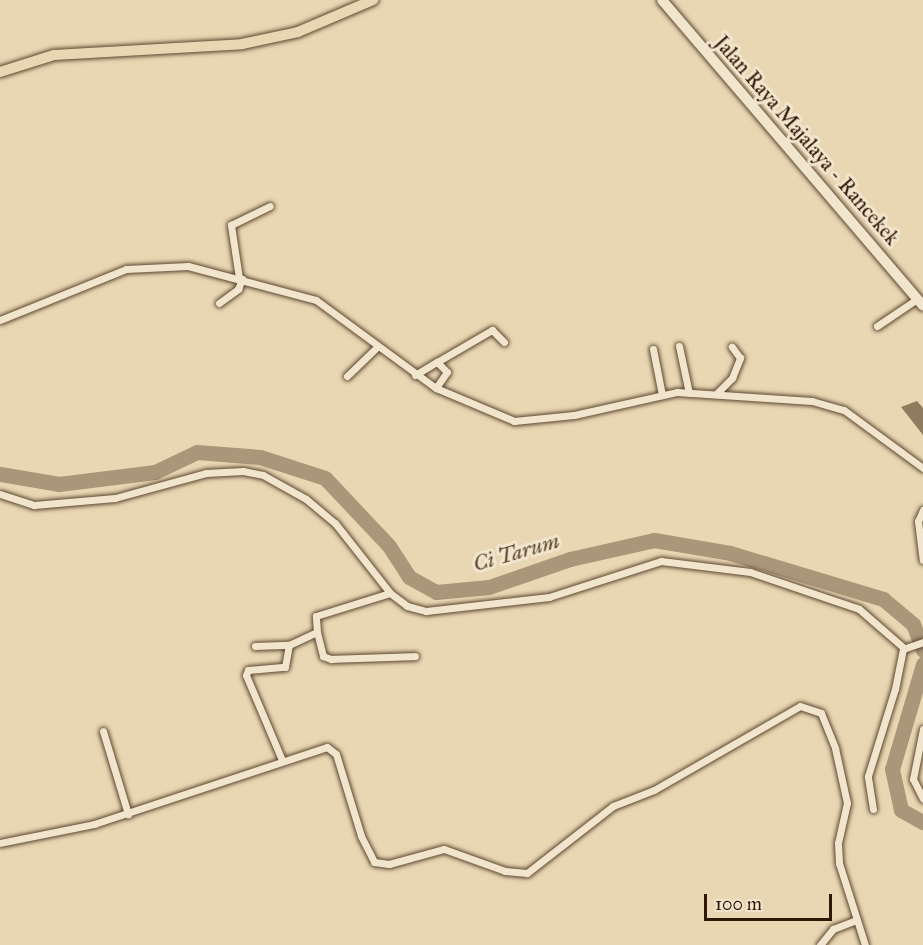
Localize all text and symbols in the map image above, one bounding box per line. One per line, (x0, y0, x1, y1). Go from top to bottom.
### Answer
street label: Jalan Raya Majalaya - Rancekek (709, 30, 905, 250)
water label: Ci Tarum (470, 527, 562, 577)
scale bar (707, 882, 834, 920)
text: 100 m (715, 893, 762, 915)

